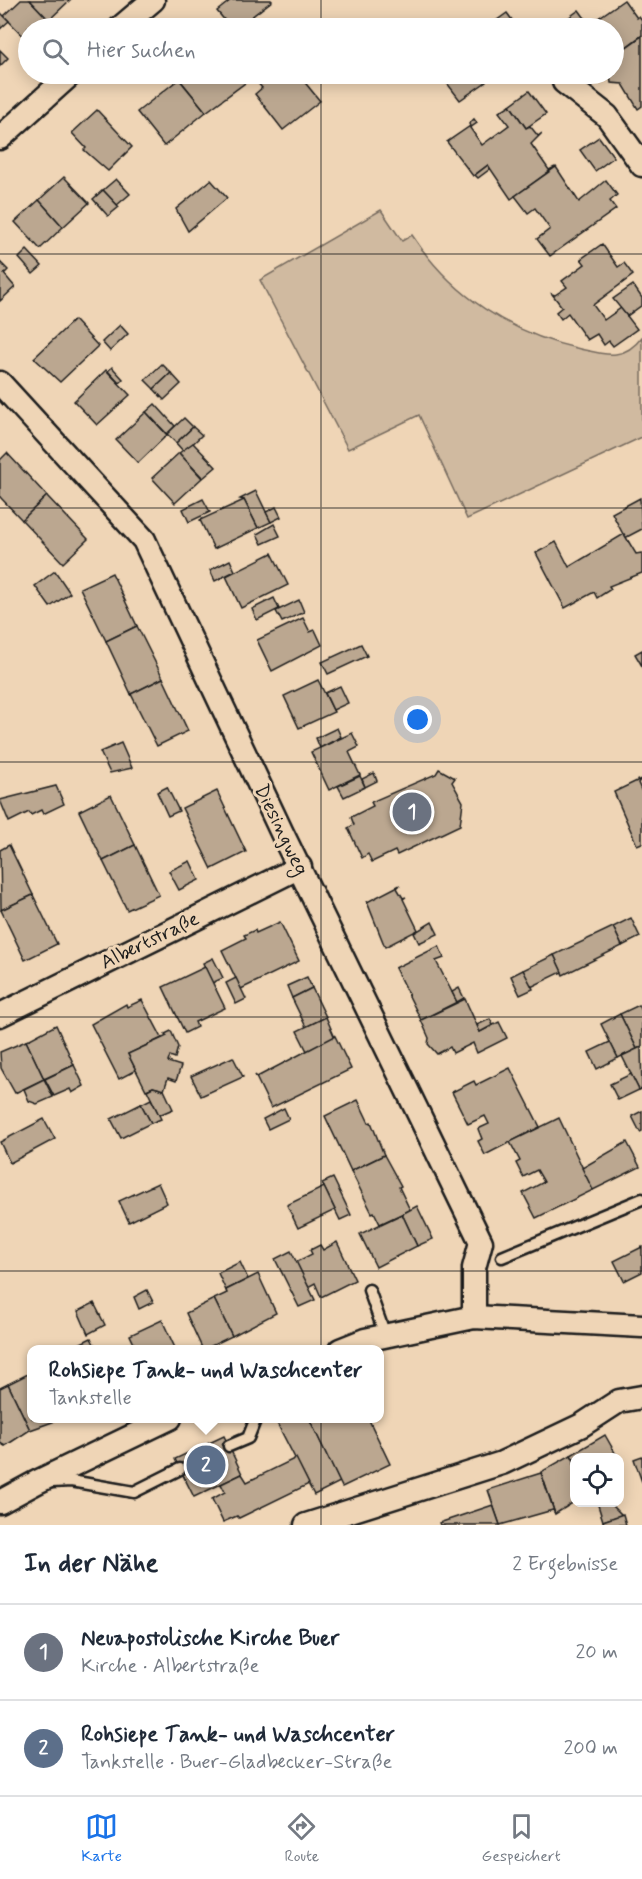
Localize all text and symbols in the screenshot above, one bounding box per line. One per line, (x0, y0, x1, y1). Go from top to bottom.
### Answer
search box (18, 18, 624, 84)
icon: search (39, 35, 72, 68)
text: Hier suchen (87, 37, 196, 65)
your location (403, 705, 432, 734)
street label: Diesingweg (246, 780, 315, 881)
pin: 1 (392, 790, 432, 834)
street label: Albertstraße (96, 905, 204, 977)
popup (27, 1345, 384, 1423)
text: Rohsiepe Tank- und Waschcenter (49, 1357, 362, 1385)
text: Tankstelle (49, 1385, 132, 1412)
pin: 2 (186, 1442, 226, 1488)
map controls (570, 1453, 624, 1507)
button: locate (570, 1453, 624, 1507)
text: In der Nähe (24, 1547, 158, 1581)
text: 2 Ergebnisse (512, 1551, 618, 1578)
text: Neuapostolische Kirche Buer (81, 1625, 339, 1653)
text: 1 (39, 1639, 48, 1666)
text: 20 m (575, 1639, 618, 1666)
text: Kirche · Albertstraße (81, 1653, 259, 1680)
text: Rohsiepe Tank- und Waschcenter (81, 1721, 395, 1749)
text: 2 (39, 1735, 48, 1762)
text: 200 m (563, 1735, 618, 1762)
text: Tankstelle · Buer-Gladbecker-Straße (81, 1749, 392, 1776)
tab: Karte (81, 1810, 122, 1867)
tab: Route (284, 1810, 319, 1867)
tab: Gespeichert (482, 1810, 561, 1867)

